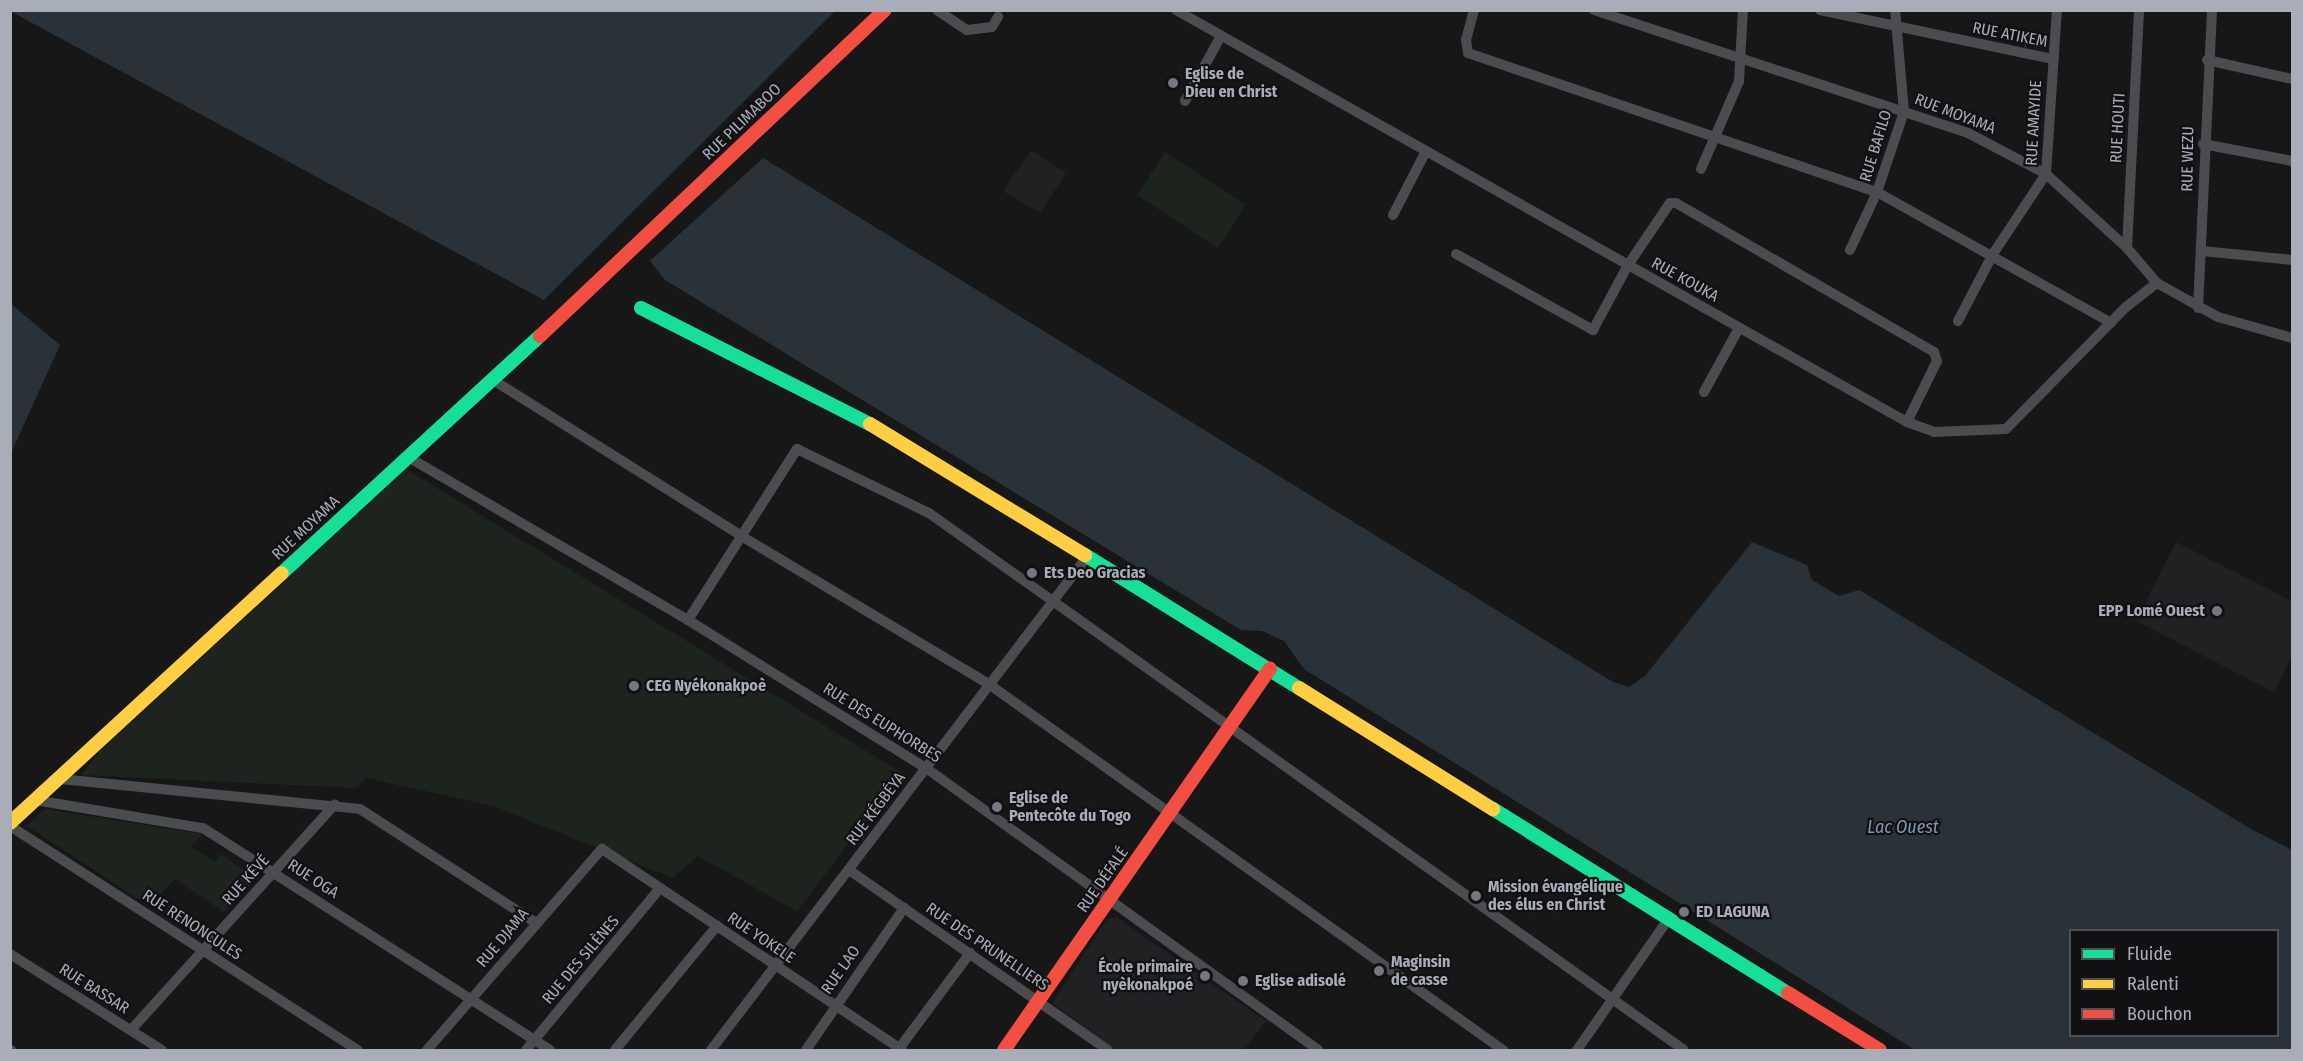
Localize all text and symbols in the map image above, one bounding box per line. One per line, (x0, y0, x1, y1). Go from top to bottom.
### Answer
street label: RUE ATIKEM (1971, 18, 2049, 52)
place label: Eglise de Dieu en Christ (1185, 64, 1277, 102)
marker: Eglise de Dieu en Christ (1166, 76, 1180, 90)
street label: RUE PILIMABOO (699, 80, 785, 164)
street label: RUE AMAYIDE (2022, 80, 2046, 166)
street label: RUE MOYAMA (1912, 90, 1998, 138)
street label: RUE HOUTI (2107, 93, 2129, 163)
street label: RUE BAFILO (1856, 108, 1896, 184)
street label: RUE WEZU (2178, 126, 2198, 192)
street label: RUE KOUKA (1648, 254, 1722, 306)
street label: RUE MOYAMA (268, 492, 344, 564)
place label: Ets Deo Gracias (1044, 563, 1146, 583)
marker: Ets Deo Gracias (1025, 566, 1039, 580)
place label: EPP Lomé Ouest (2098, 601, 2205, 621)
marker: EPP Lomé Ouest (2210, 604, 2224, 618)
place label: CEG Nyékonakpoè (646, 676, 766, 696)
marker: CEG Nyékonakpoè (627, 679, 641, 693)
street label: RUE DES EUPHORBES (820, 679, 944, 767)
street label: RUE KÉGBÉYA (842, 769, 910, 849)
place label: Eglise de Pentecôte du Togo (1009, 788, 1131, 826)
marker: Eglise de Pentecôte du Togo (990, 800, 1004, 814)
water label: Lac Ouest (1867, 816, 1939, 838)
street label: RUE DÉFALÉ (1074, 844, 1132, 916)
street label: RUE KÉVÉ (218, 851, 274, 909)
street label: RUE OGA (284, 855, 342, 903)
place label: Mission évangélique des élus en Christ (1488, 877, 1623, 915)
street label: RUE RENONCULES (139, 886, 245, 964)
marker: Mission évangélique des élus en Christ (1469, 889, 1483, 903)
street label: RUE DES PRUNELLIERS (922, 899, 1052, 995)
place label: ED LAGUNA (1696, 902, 1770, 922)
street label: RUE DJAMA (473, 905, 533, 971)
marker: ED LAGUNA (1677, 905, 1691, 919)
street label: RUE YOKELE (724, 908, 798, 968)
street label: RUE DES SILÈNES (539, 912, 623, 1008)
legend (2069, 929, 2279, 1037)
street label: RUE LAO (817, 942, 865, 998)
text: Fluide (2127, 943, 2172, 965)
place label: Maginsin de casse (1391, 952, 1450, 990)
place label: École primaire nyèkonakpoé (1098, 957, 1193, 995)
street label: RUE BASSAR (55, 960, 133, 1018)
marker: Maginsin de casse (1372, 964, 1386, 978)
marker: École primaire nyèkonakpoé (1198, 969, 1212, 983)
place label: Eglise adisolé (1255, 971, 1346, 991)
text: Ralenti (2127, 973, 2179, 995)
marker: Eglise adisolé (1236, 974, 1250, 988)
text: Bouchon (2127, 1003, 2192, 1025)

